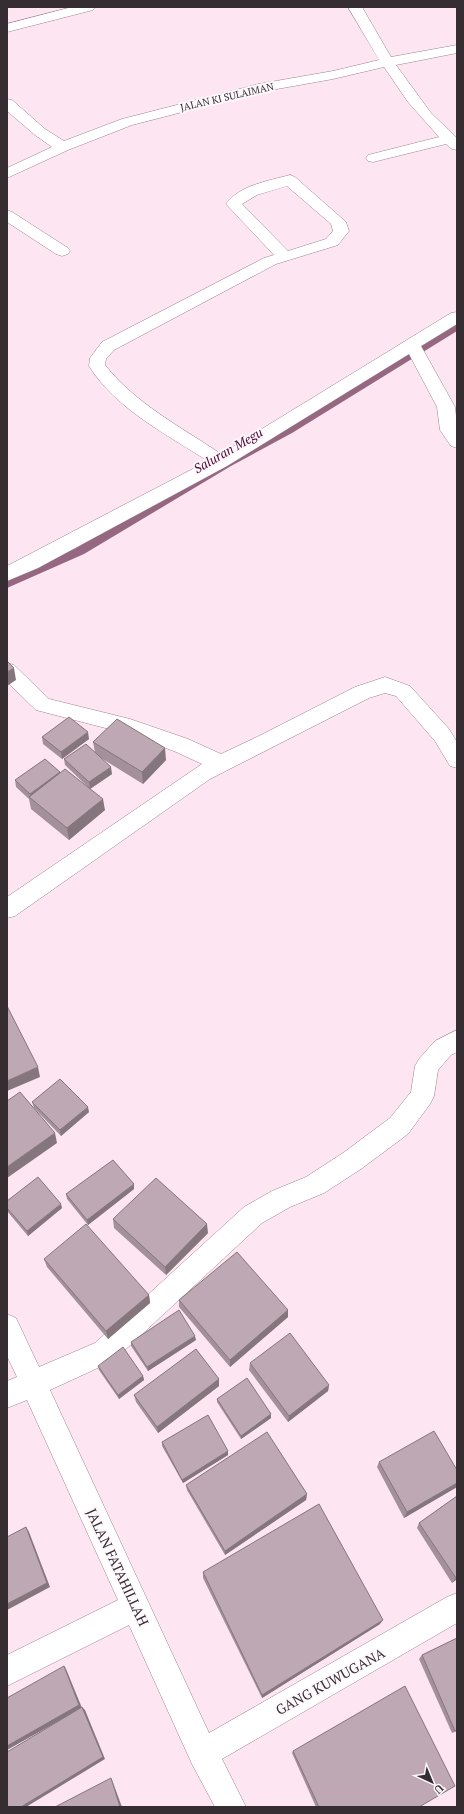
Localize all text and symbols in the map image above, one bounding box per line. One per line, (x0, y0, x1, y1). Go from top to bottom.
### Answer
street label: JALAN KI SULAIMAN (179, 80, 276, 114)
water label: Saluran Megu (190, 423, 266, 477)
street label: JALAN FATAHILLAH (82, 1505, 154, 1629)
street label: GANG KUWUGANA (272, 1643, 389, 1719)
north arrow (412, 1762, 452, 1802)
text: U (431, 1781, 447, 1797)

